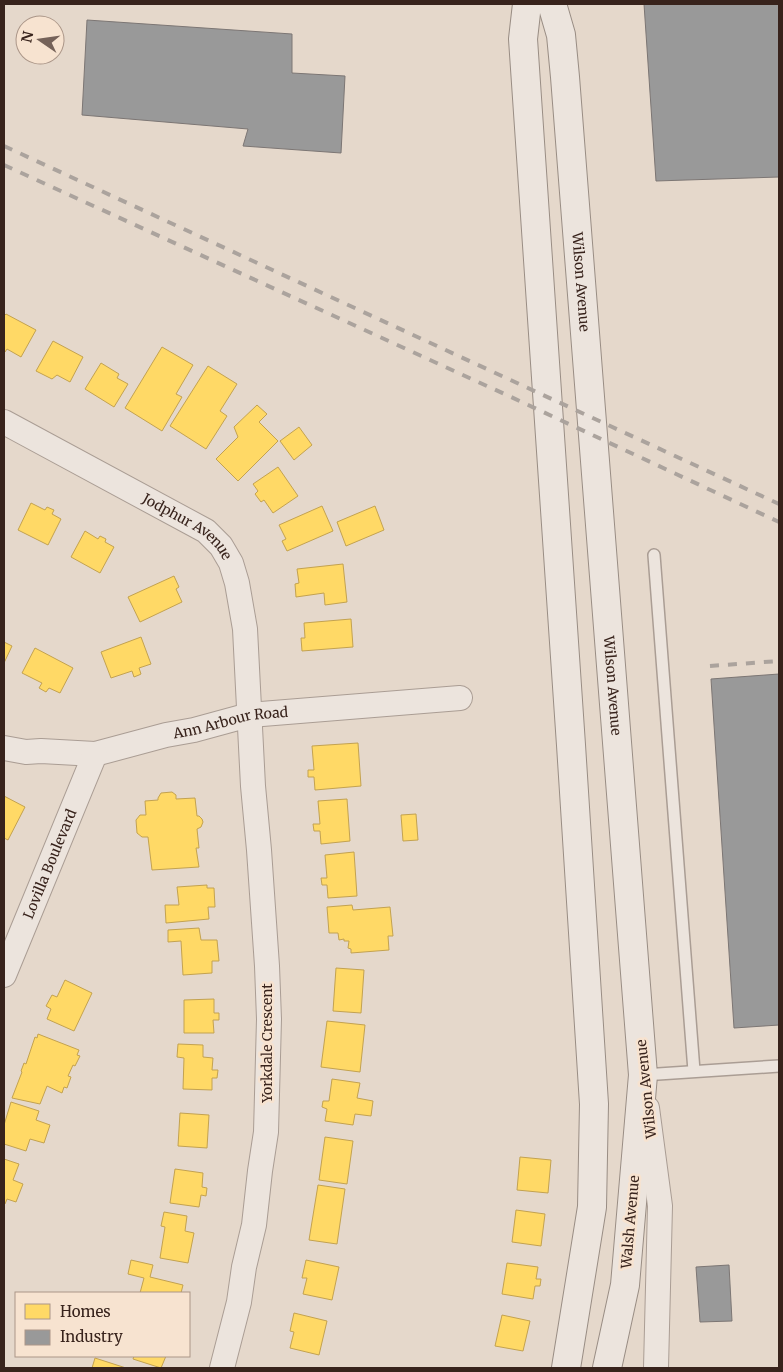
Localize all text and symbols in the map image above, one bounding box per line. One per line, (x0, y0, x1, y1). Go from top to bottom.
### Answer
north arrow (15, 15, 65, 65)
text: N (17, 30, 37, 44)
street label: Wilson Avenue (568, 231, 594, 332)
street label: Jodphur Avenue (139, 489, 236, 563)
street label: Wilson Avenue (600, 634, 625, 736)
street label: Ann Arbour Road (171, 703, 289, 743)
street label: Lovilla Boulevard (19, 806, 81, 922)
street label: Yorkdale Crescent (258, 983, 276, 1104)
street label: Wilson Avenue (632, 1039, 660, 1140)
street label: Walsh Avenue (617, 1175, 643, 1270)
legend (15, 1292, 190, 1357)
text: Homes (60, 1302, 111, 1321)
text: Industry (60, 1327, 123, 1346)

